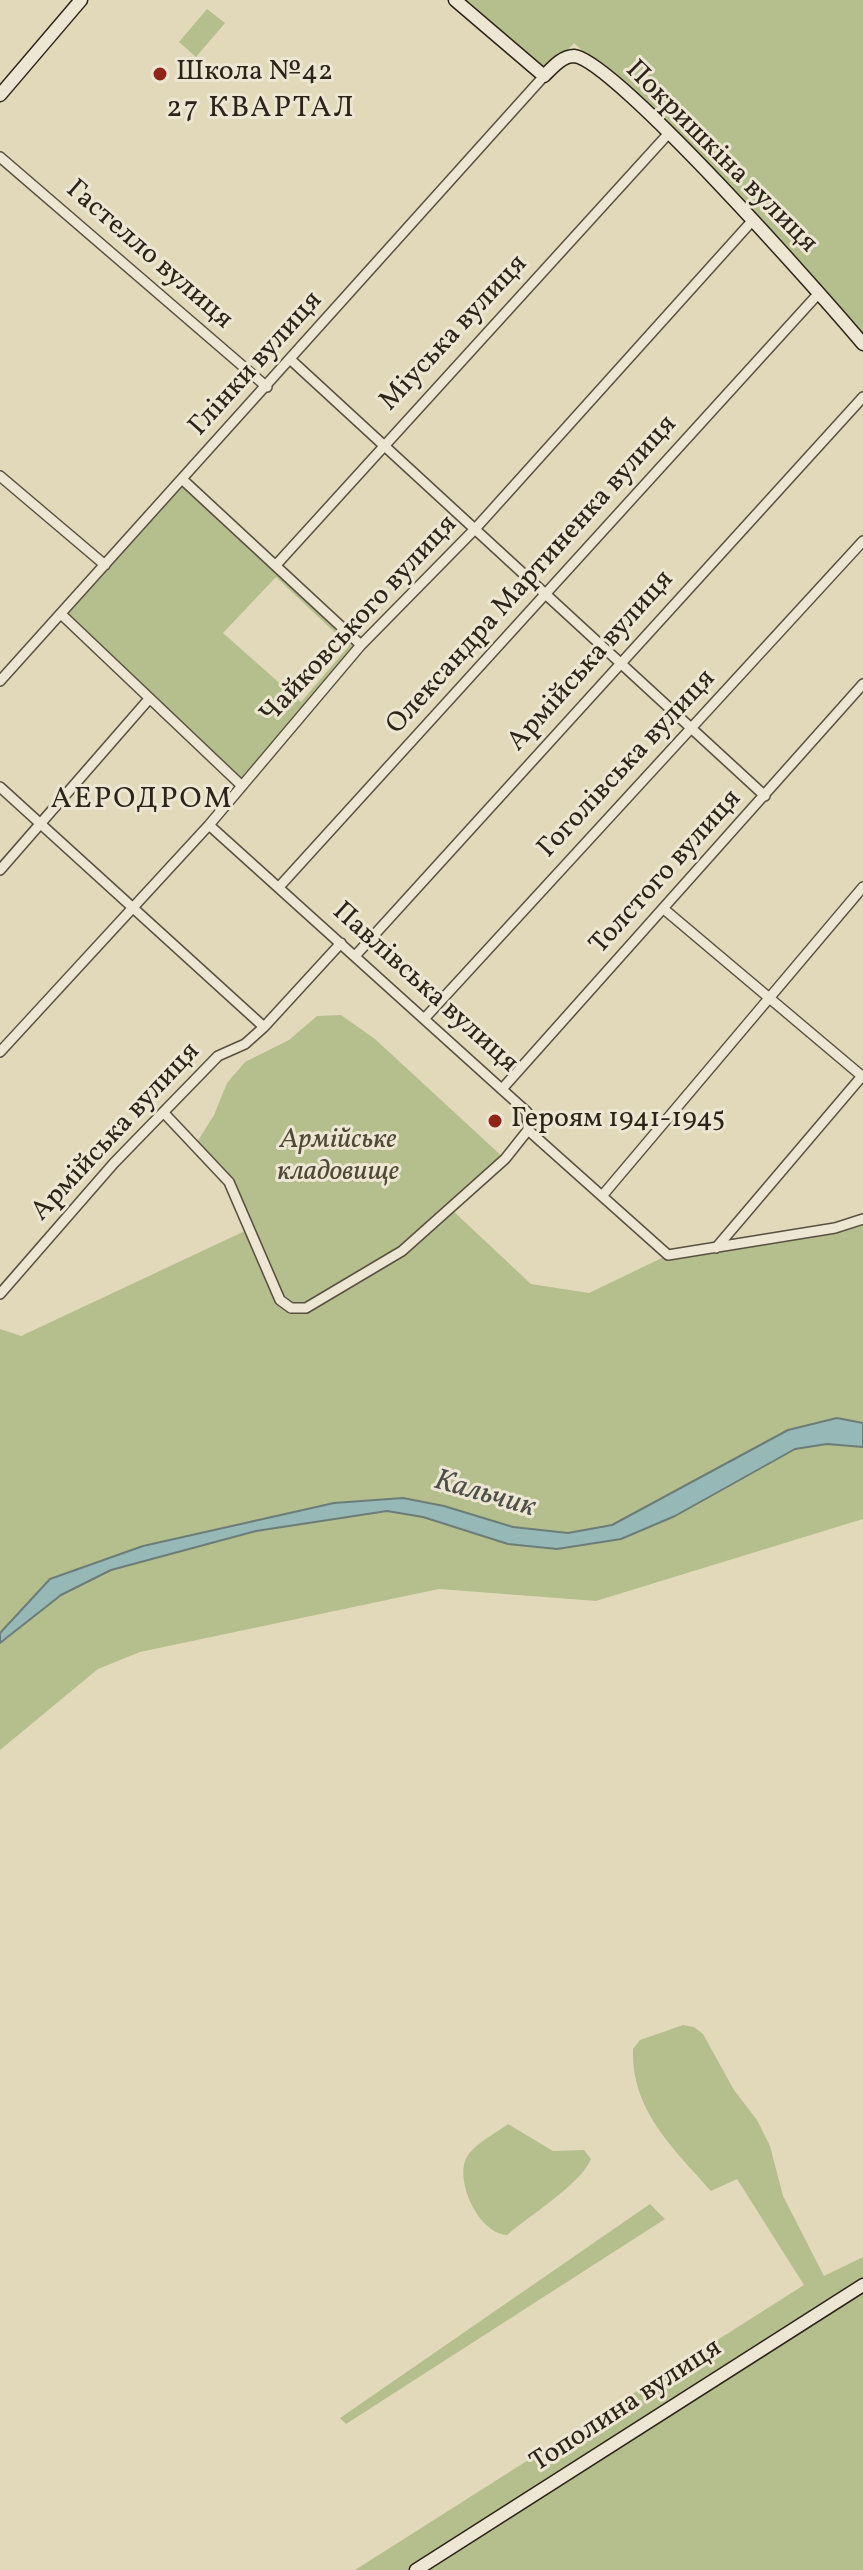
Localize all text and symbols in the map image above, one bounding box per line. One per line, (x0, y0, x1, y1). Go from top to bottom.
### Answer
street label: Покришкіна вулиця (617, 55, 823, 261)
place label: Школа №42 (176, 57, 333, 91)
marker: Школа №42 (151, 65, 169, 83)
district label: 27 КВАРТАЛ (166, 92, 356, 128)
street label: Гастелло вулиця (57, 174, 239, 338)
street label: Міуська вулиця (374, 249, 536, 419)
street label: Глінки вулиця (183, 286, 331, 444)
street label: Олександра Мартиненка вулиця (381, 409, 685, 743)
street label: Чайковського вулиця (254, 509, 466, 733)
street label: Армійська вулиця (502, 564, 682, 760)
street label: Гоголівська вулиця (532, 664, 724, 866)
district label: АЕРОДРОМ (51, 783, 233, 819)
street label: Толстого вулиця (584, 784, 750, 962)
street label: Павлівська вулиця (324, 897, 524, 1081)
street label: Армійська вулиця (26, 1037, 208, 1229)
place label: Героям 1941-1945 (511, 1104, 725, 1138)
marker: Героям 1941-1945 (486, 1112, 504, 1130)
park label: Армійське кладовище (277, 1125, 399, 1191)
water label: Кальчик (429, 1464, 539, 1528)
street label: Тополина вулиця (525, 2333, 729, 2481)

